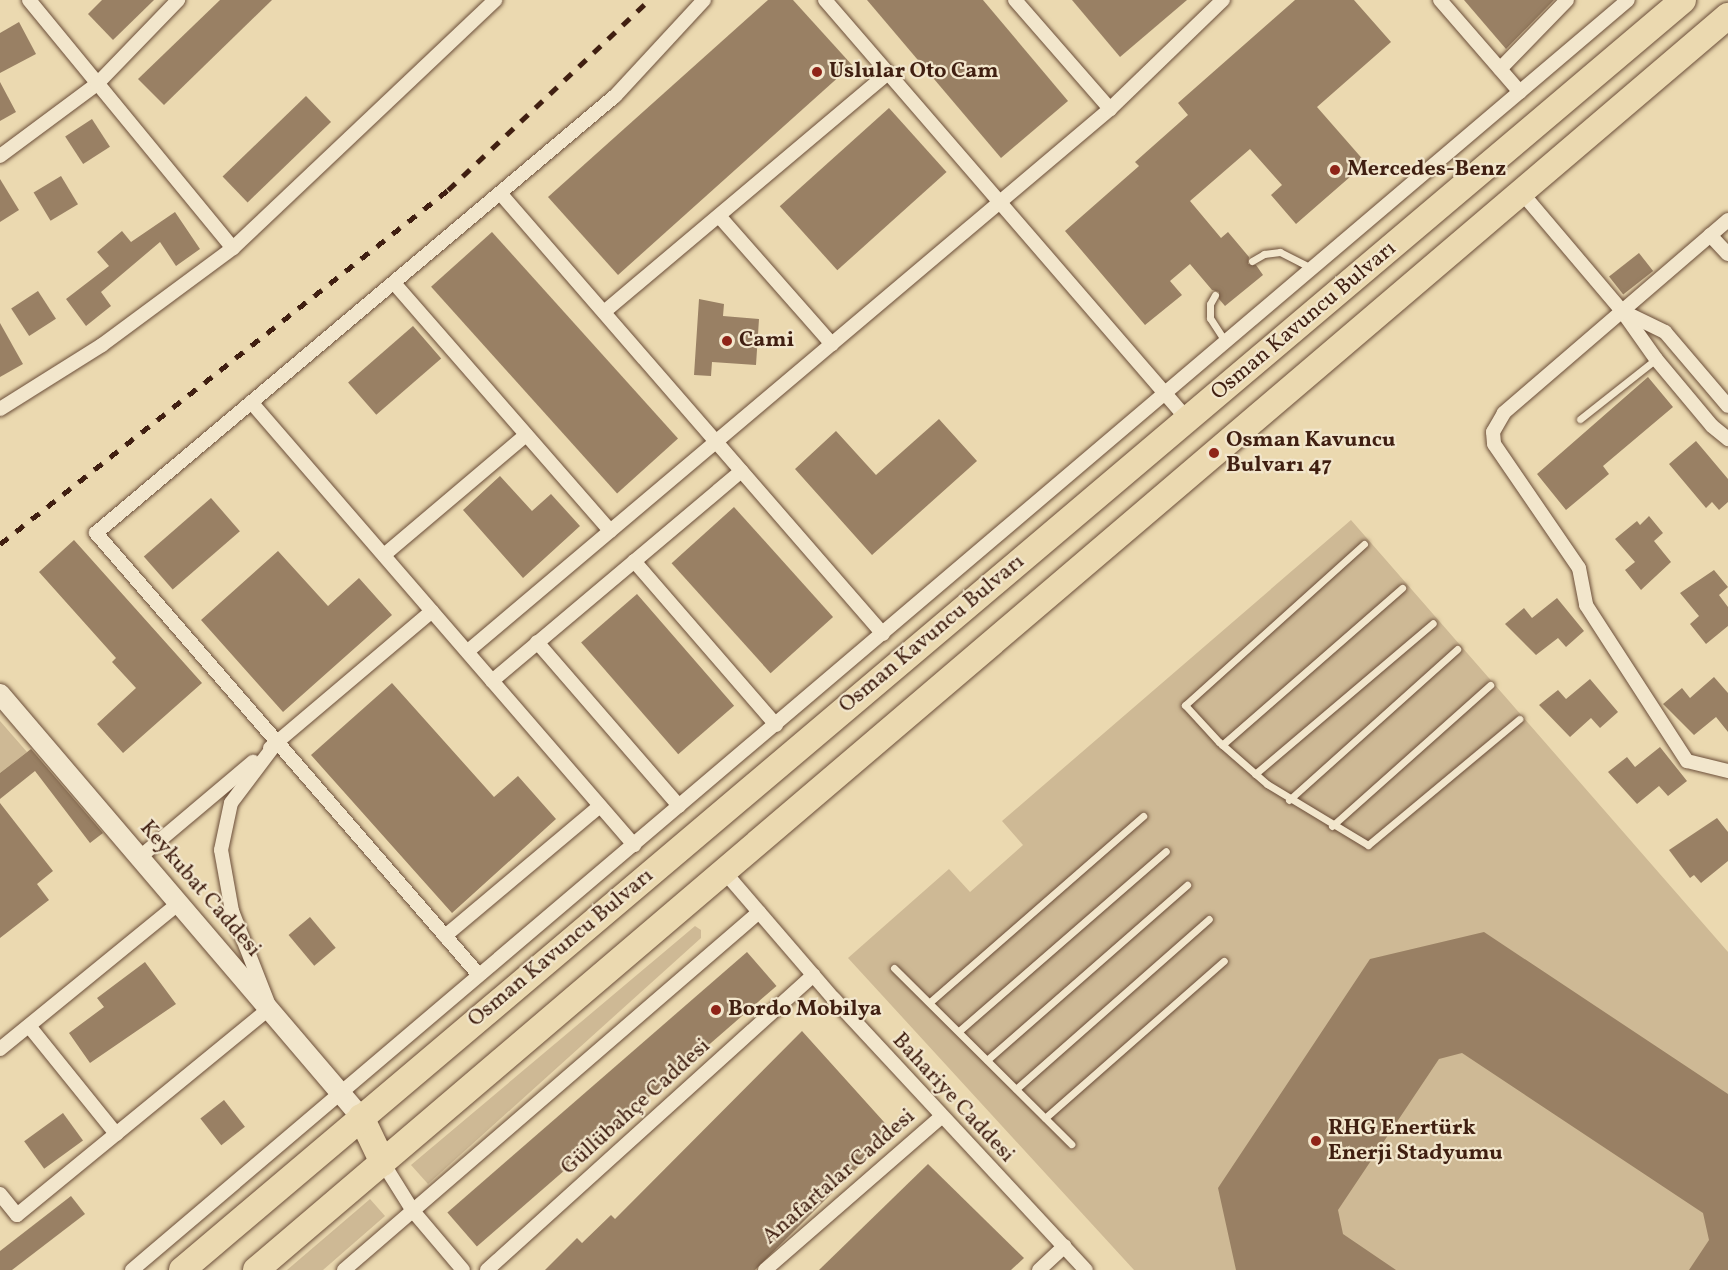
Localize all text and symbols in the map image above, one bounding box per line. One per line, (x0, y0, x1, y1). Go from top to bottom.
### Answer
place label: Uslular Oto Cam (829, 59, 999, 85)
marker: Uslular Oto Cam (810, 65, 824, 79)
place label: Mercedes-Benz (1347, 157, 1506, 183)
marker: Mercedes-Benz (1328, 163, 1342, 177)
street label: Osman Kavuncu Bulvarı (1206, 236, 1402, 406)
place label: Cami (739, 328, 794, 354)
marker: Cami (720, 334, 734, 348)
place label: Osman Kavuncu Bulvarı 47 (1226, 427, 1395, 478)
marker: Osman Kavuncu Bulvarı 47 (1207, 446, 1221, 460)
street label: Osman Kavuncu Bulvarı (834, 549, 1030, 719)
street label: Keykubat Caddesi (134, 815, 266, 963)
street label: Osman Kavuncu Bulvarı (463, 863, 659, 1033)
place label: Bordo Mobilya (728, 997, 882, 1023)
marker: Bordo Mobilya (709, 1003, 723, 1017)
street label: Bahariye Caddesi (886, 1028, 1020, 1168)
street label: Güllübahçe Caddesi (556, 1033, 716, 1181)
street label: Anafartalar Caddesi (757, 1103, 921, 1251)
place label: RHG Enertürk Enerji Stadyumu (1328, 1115, 1503, 1166)
marker: RHG Enertürk Enerji Stadyumu (1309, 1134, 1323, 1148)

